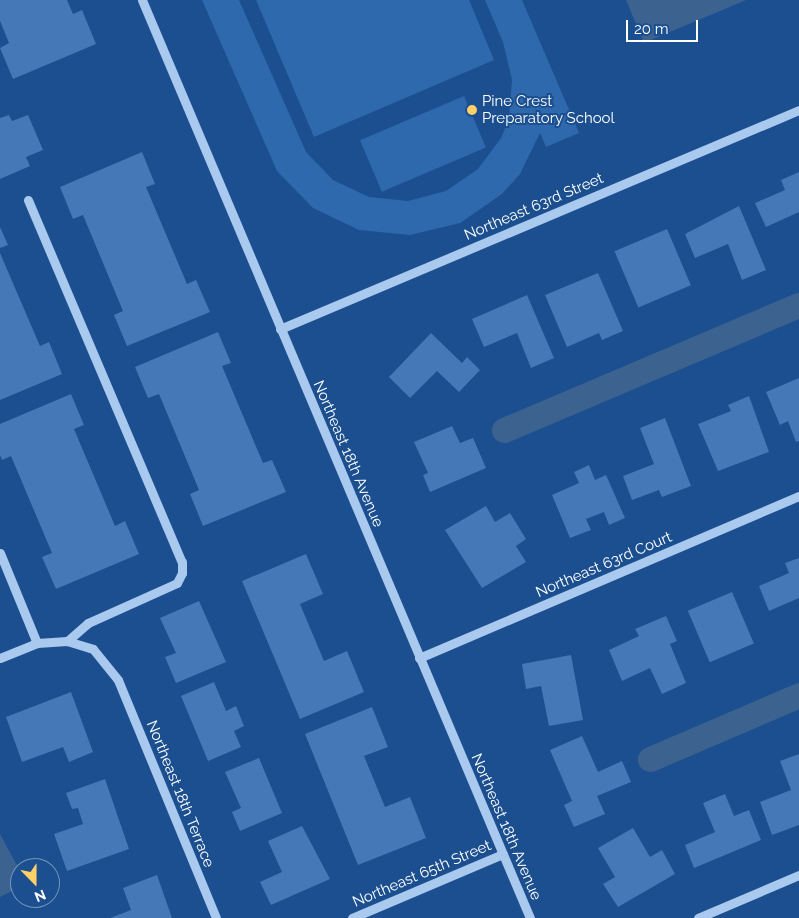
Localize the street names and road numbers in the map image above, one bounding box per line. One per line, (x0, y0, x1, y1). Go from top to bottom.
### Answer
street label: Northeast 63rd Street (462, 170, 606, 244)
street label: Northeast 18th Avenue (309, 378, 387, 530)
street label: Northeast 63rd Court (533, 528, 675, 602)
street label: Northeast 18th Terrace (142, 718, 218, 870)
street label: Northeast 18th Avenue (467, 751, 545, 903)
street label: Northeast 65th Street (350, 837, 494, 911)

